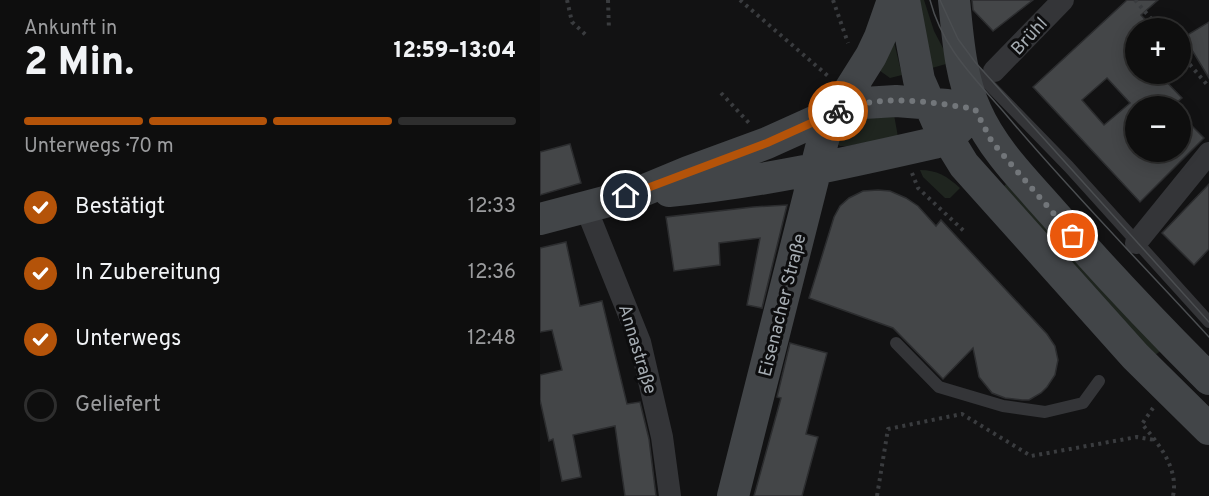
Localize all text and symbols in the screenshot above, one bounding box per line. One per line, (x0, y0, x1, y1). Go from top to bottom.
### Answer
street label: Brühl (1007, 13, 1053, 61)
text: Ankunft in (24, 16, 117, 42)
map controls (1125, 18, 1191, 162)
button: + (1125, 18, 1191, 84)
text: 12:59–13:04 (393, 38, 516, 65)
text: 2 Min. (24, 40, 134, 89)
courier (808, 81, 868, 141)
icon: bike (822, 95, 855, 128)
button: − (1125, 96, 1191, 162)
text: Unterwegs · 70 m (24, 134, 174, 160)
pin (600, 170, 651, 221)
icon: home (609, 179, 642, 212)
icon: check (24, 191, 57, 224)
text: Bestätigt (75, 194, 165, 221)
text: 12:33 (468, 194, 516, 220)
pin (1047, 210, 1098, 261)
icon: bag (1056, 219, 1089, 252)
street label: Eisenacher Straße (755, 232, 812, 379)
icon: check (24, 257, 57, 290)
text: In Zubereitung (75, 260, 221, 287)
text: 12:36 (468, 260, 516, 286)
street label: Annastraße (612, 302, 661, 397)
icon: check (24, 323, 57, 356)
text: Unterwegs (75, 326, 181, 353)
text: 12:48 (467, 326, 516, 352)
text: Geliefert (75, 392, 161, 419)

